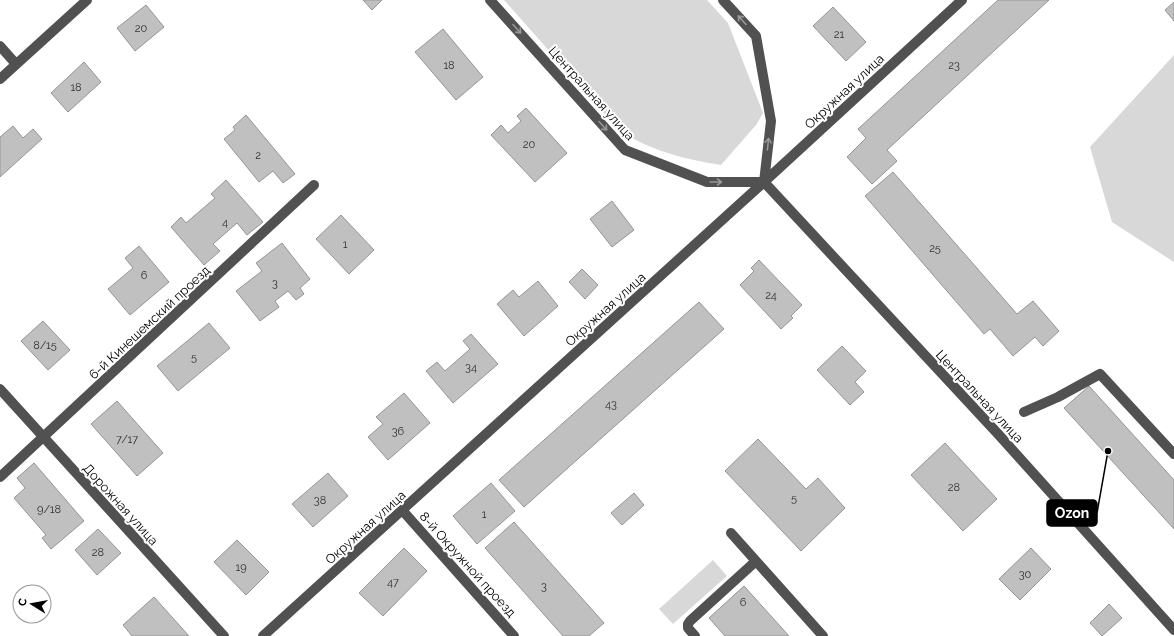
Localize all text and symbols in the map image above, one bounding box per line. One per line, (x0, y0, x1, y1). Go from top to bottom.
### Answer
one-way arrow (737, 15, 746, 26)
house number: 20 (135, 22, 147, 35)
one-way arrow (512, 24, 521, 34)
house number: 21 (834, 28, 845, 41)
street label: Центральная улица (546, 43, 638, 143)
street label: Окружная улица (802, 51, 887, 132)
house number: 18 (443, 59, 455, 72)
house number: 23 (948, 59, 960, 72)
house number: 18 (70, 81, 82, 94)
one-way arrow (599, 121, 608, 131)
one-way arrow (765, 137, 772, 150)
house number: 20 (523, 138, 535, 151)
house number: 2 (255, 149, 261, 162)
one-way arrow (709, 178, 722, 186)
house number: 4 (222, 216, 228, 229)
house number: 1 (343, 238, 348, 251)
house number: 25 (929, 242, 941, 255)
street label: 6-й Кинешемский проезд (86, 262, 213, 382)
house number: 6 (141, 269, 148, 282)
street label: Окружная улица (562, 269, 649, 349)
house number: 3 (272, 277, 278, 290)
house number: 24 (765, 289, 777, 302)
house number: 8/15 (33, 339, 57, 352)
street label: Центральная улица (933, 347, 1026, 446)
house number: 5 (191, 351, 197, 364)
house number: 34 (465, 361, 477, 374)
house number: 43 (605, 398, 617, 411)
house number: 36 (392, 425, 405, 438)
house number: 7/17 (116, 433, 138, 446)
street label: Дорожная улица (80, 460, 161, 548)
house number: 28 (948, 481, 960, 494)
street label: Окружная улица (322, 487, 409, 567)
house number: 5 (791, 492, 797, 505)
house number: 38 (314, 494, 326, 507)
callout: Ozon (1047, 500, 1097, 526)
house number: 9/18 (37, 503, 61, 516)
text: Ozon (1055, 505, 1089, 521)
house number: 1 (482, 508, 487, 521)
street label: 8-й Окружной проезд (416, 509, 519, 620)
house number: 28 (92, 546, 104, 559)
house number: 19 (235, 561, 247, 574)
house number: 30 (1019, 568, 1032, 581)
house number: 47 (387, 576, 399, 589)
house number: 3 (541, 580, 547, 593)
north arrow (12, 584, 52, 624)
house number: 6 (740, 596, 747, 609)
text: С (16, 597, 30, 607)

